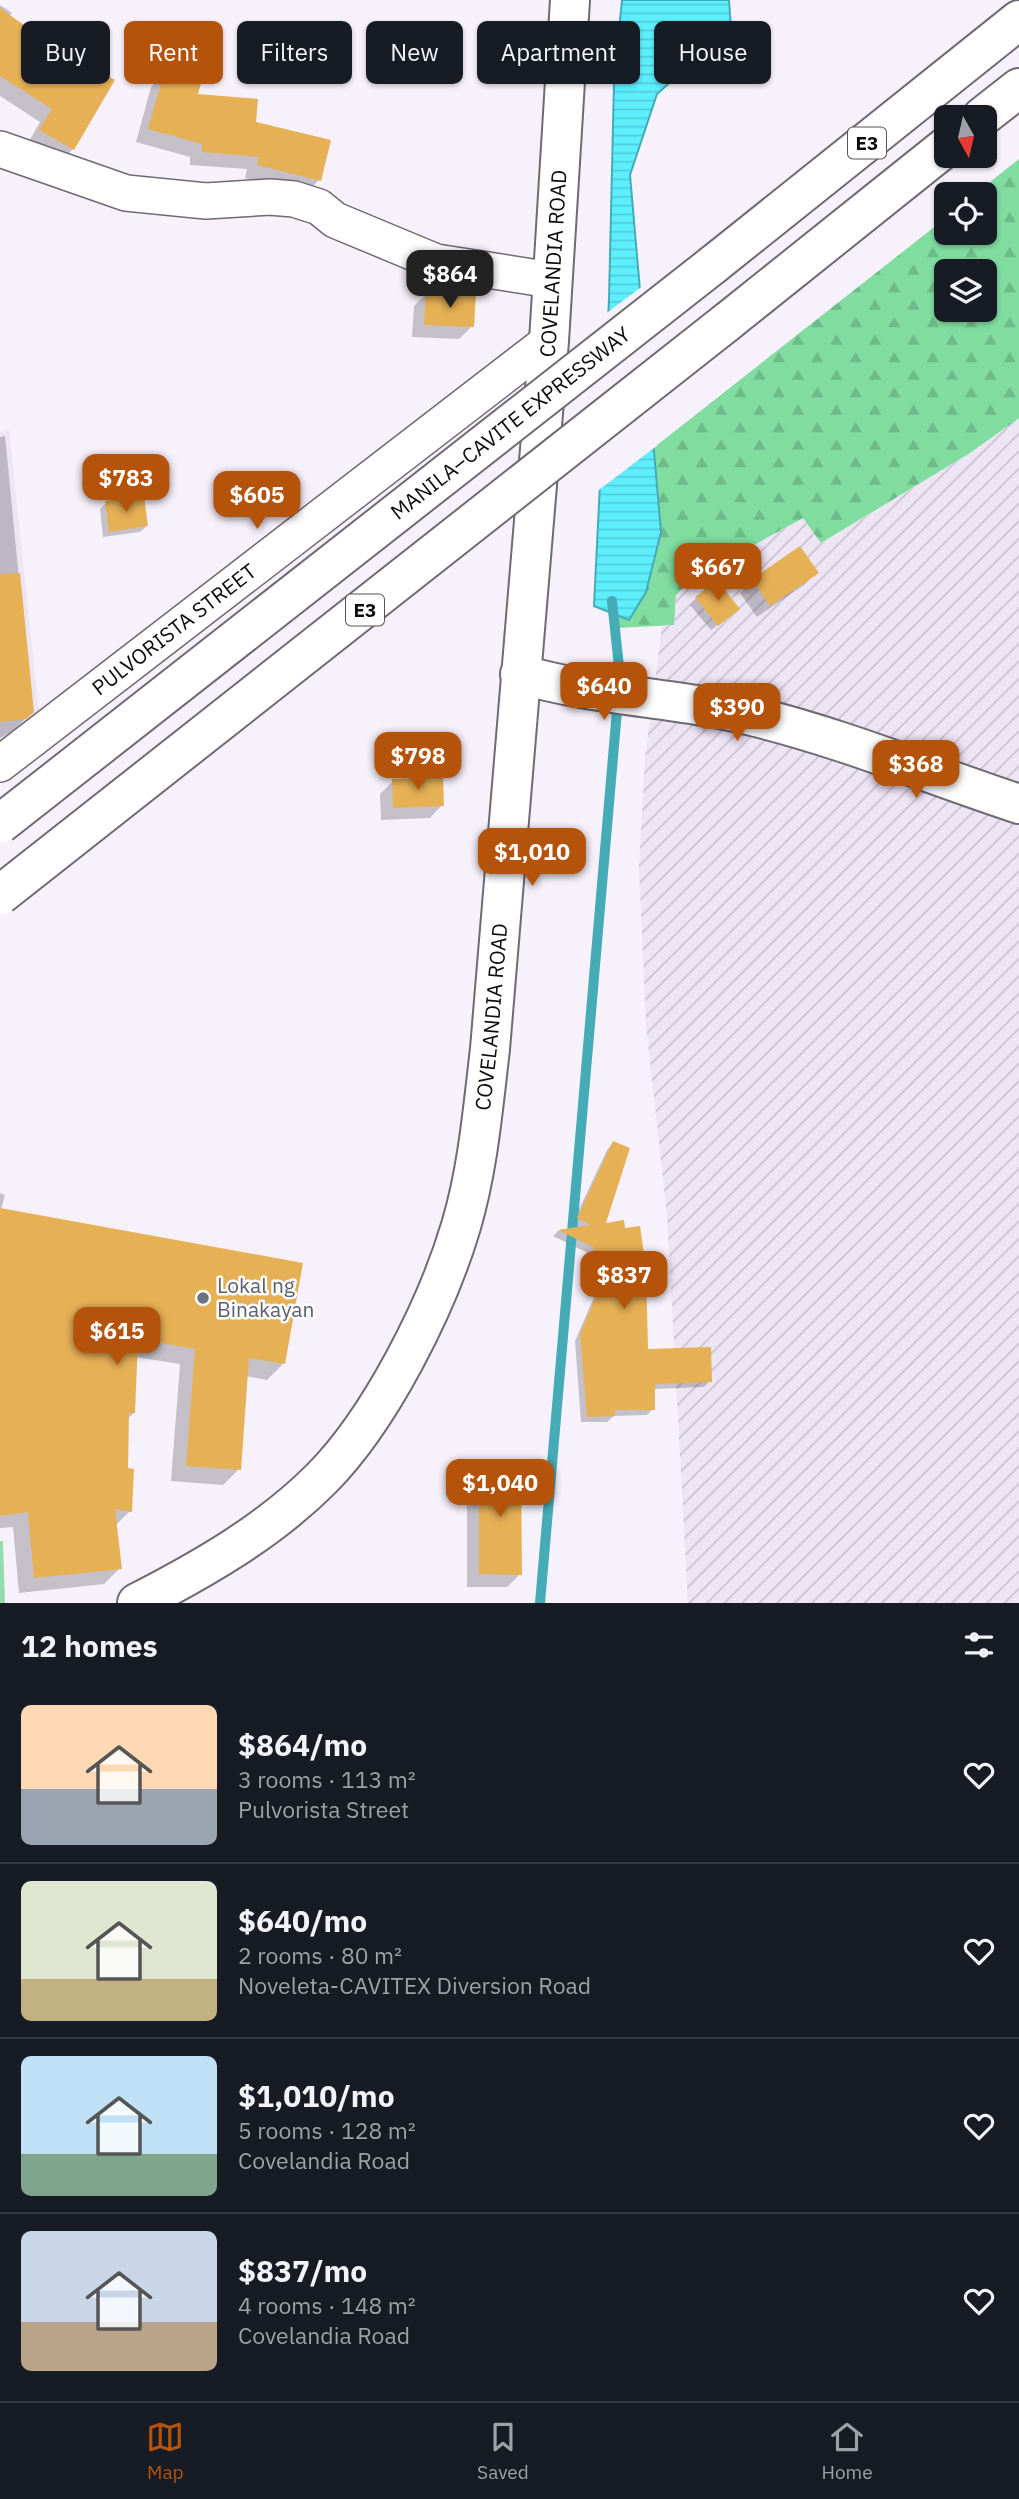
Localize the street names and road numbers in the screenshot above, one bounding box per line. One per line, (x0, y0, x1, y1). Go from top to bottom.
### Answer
road number: E3 (848, 127, 886, 158)
street label: COVELANDIA ROAD (533, 169, 573, 358)
street label: MANILA–CAVITE EXPRESSWAY (384, 319, 636, 526)
street label: PULVORISTA STREET (86, 557, 262, 701)
road number: E3 (346, 594, 384, 625)
street label: COVELANDIA ROAD (468, 922, 513, 1112)

